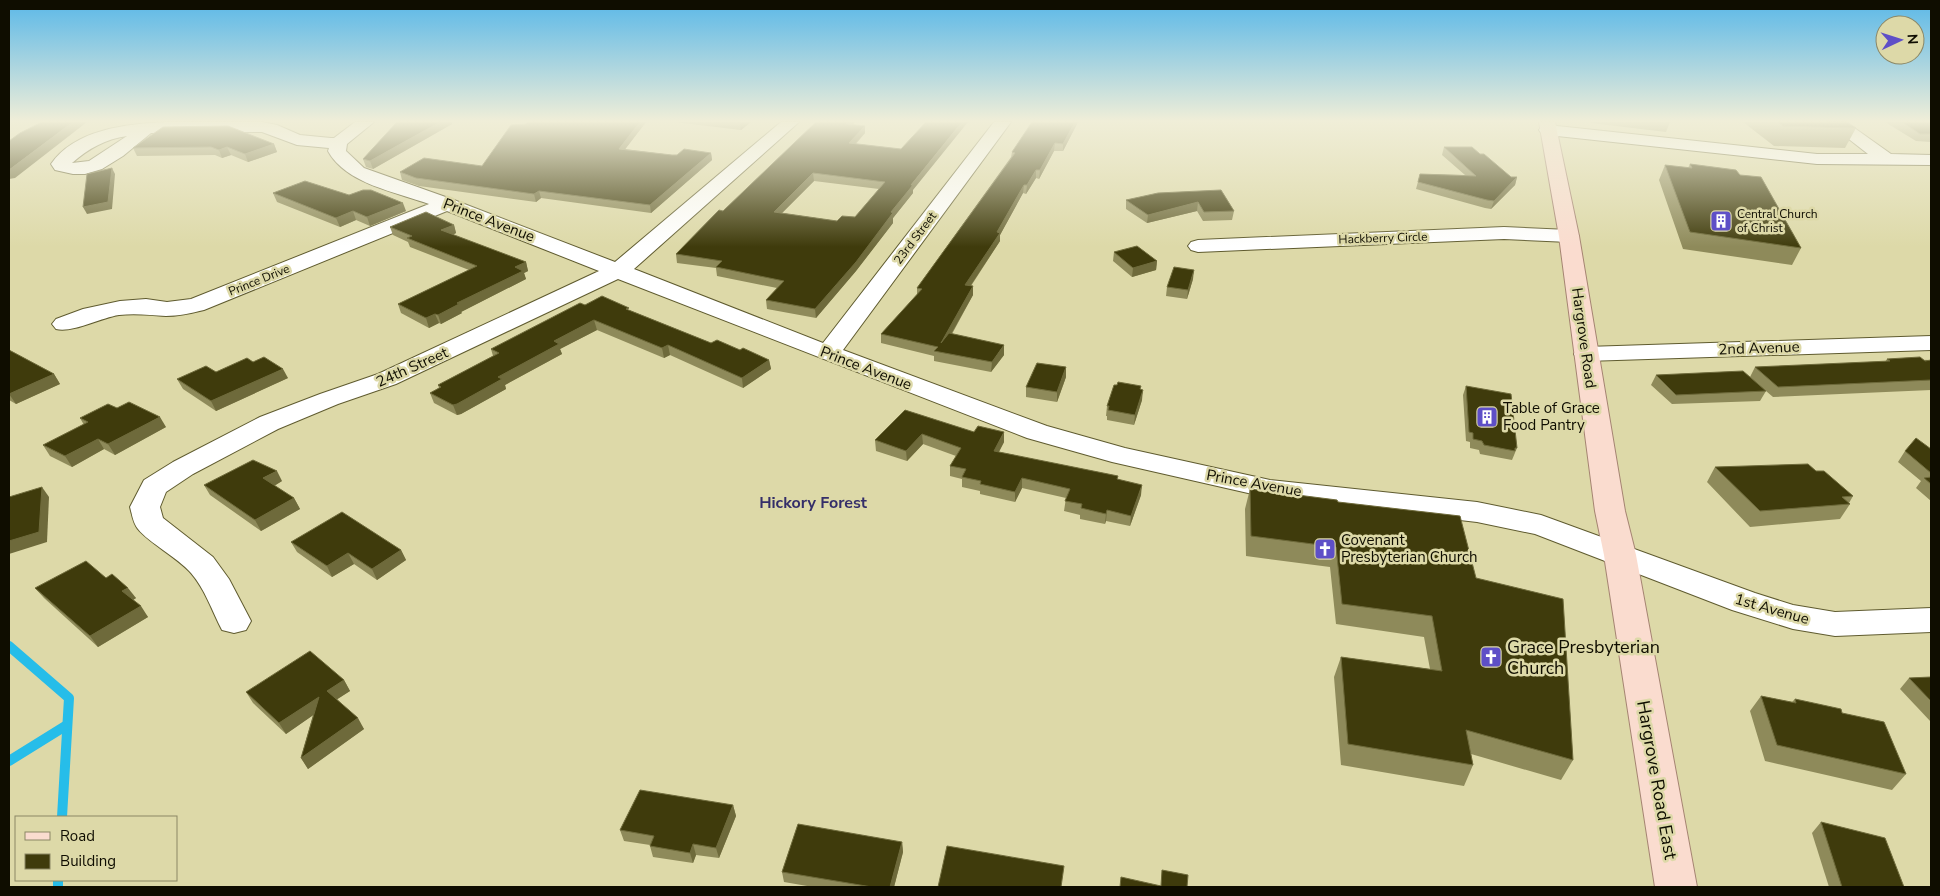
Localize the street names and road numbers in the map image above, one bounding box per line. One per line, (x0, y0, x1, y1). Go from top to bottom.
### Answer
street label: Prince Avenue (440, 193, 538, 247)
street label: 23rd Street (890, 208, 940, 267)
street label: Hackberry Circle (1338, 228, 1428, 248)
street label: Prince Drive (226, 260, 292, 300)
street label: Hargrove Road (1567, 286, 1601, 390)
street label: 2nd Avenue (1718, 337, 1800, 359)
street label: Prince Avenue (817, 341, 915, 395)
street label: 24th Street (373, 342, 452, 392)
street label: Prince Avenue (1205, 465, 1303, 501)
street label: 1st Avenue (1733, 589, 1811, 629)
street label: Hargrove Road East (1631, 699, 1683, 862)

